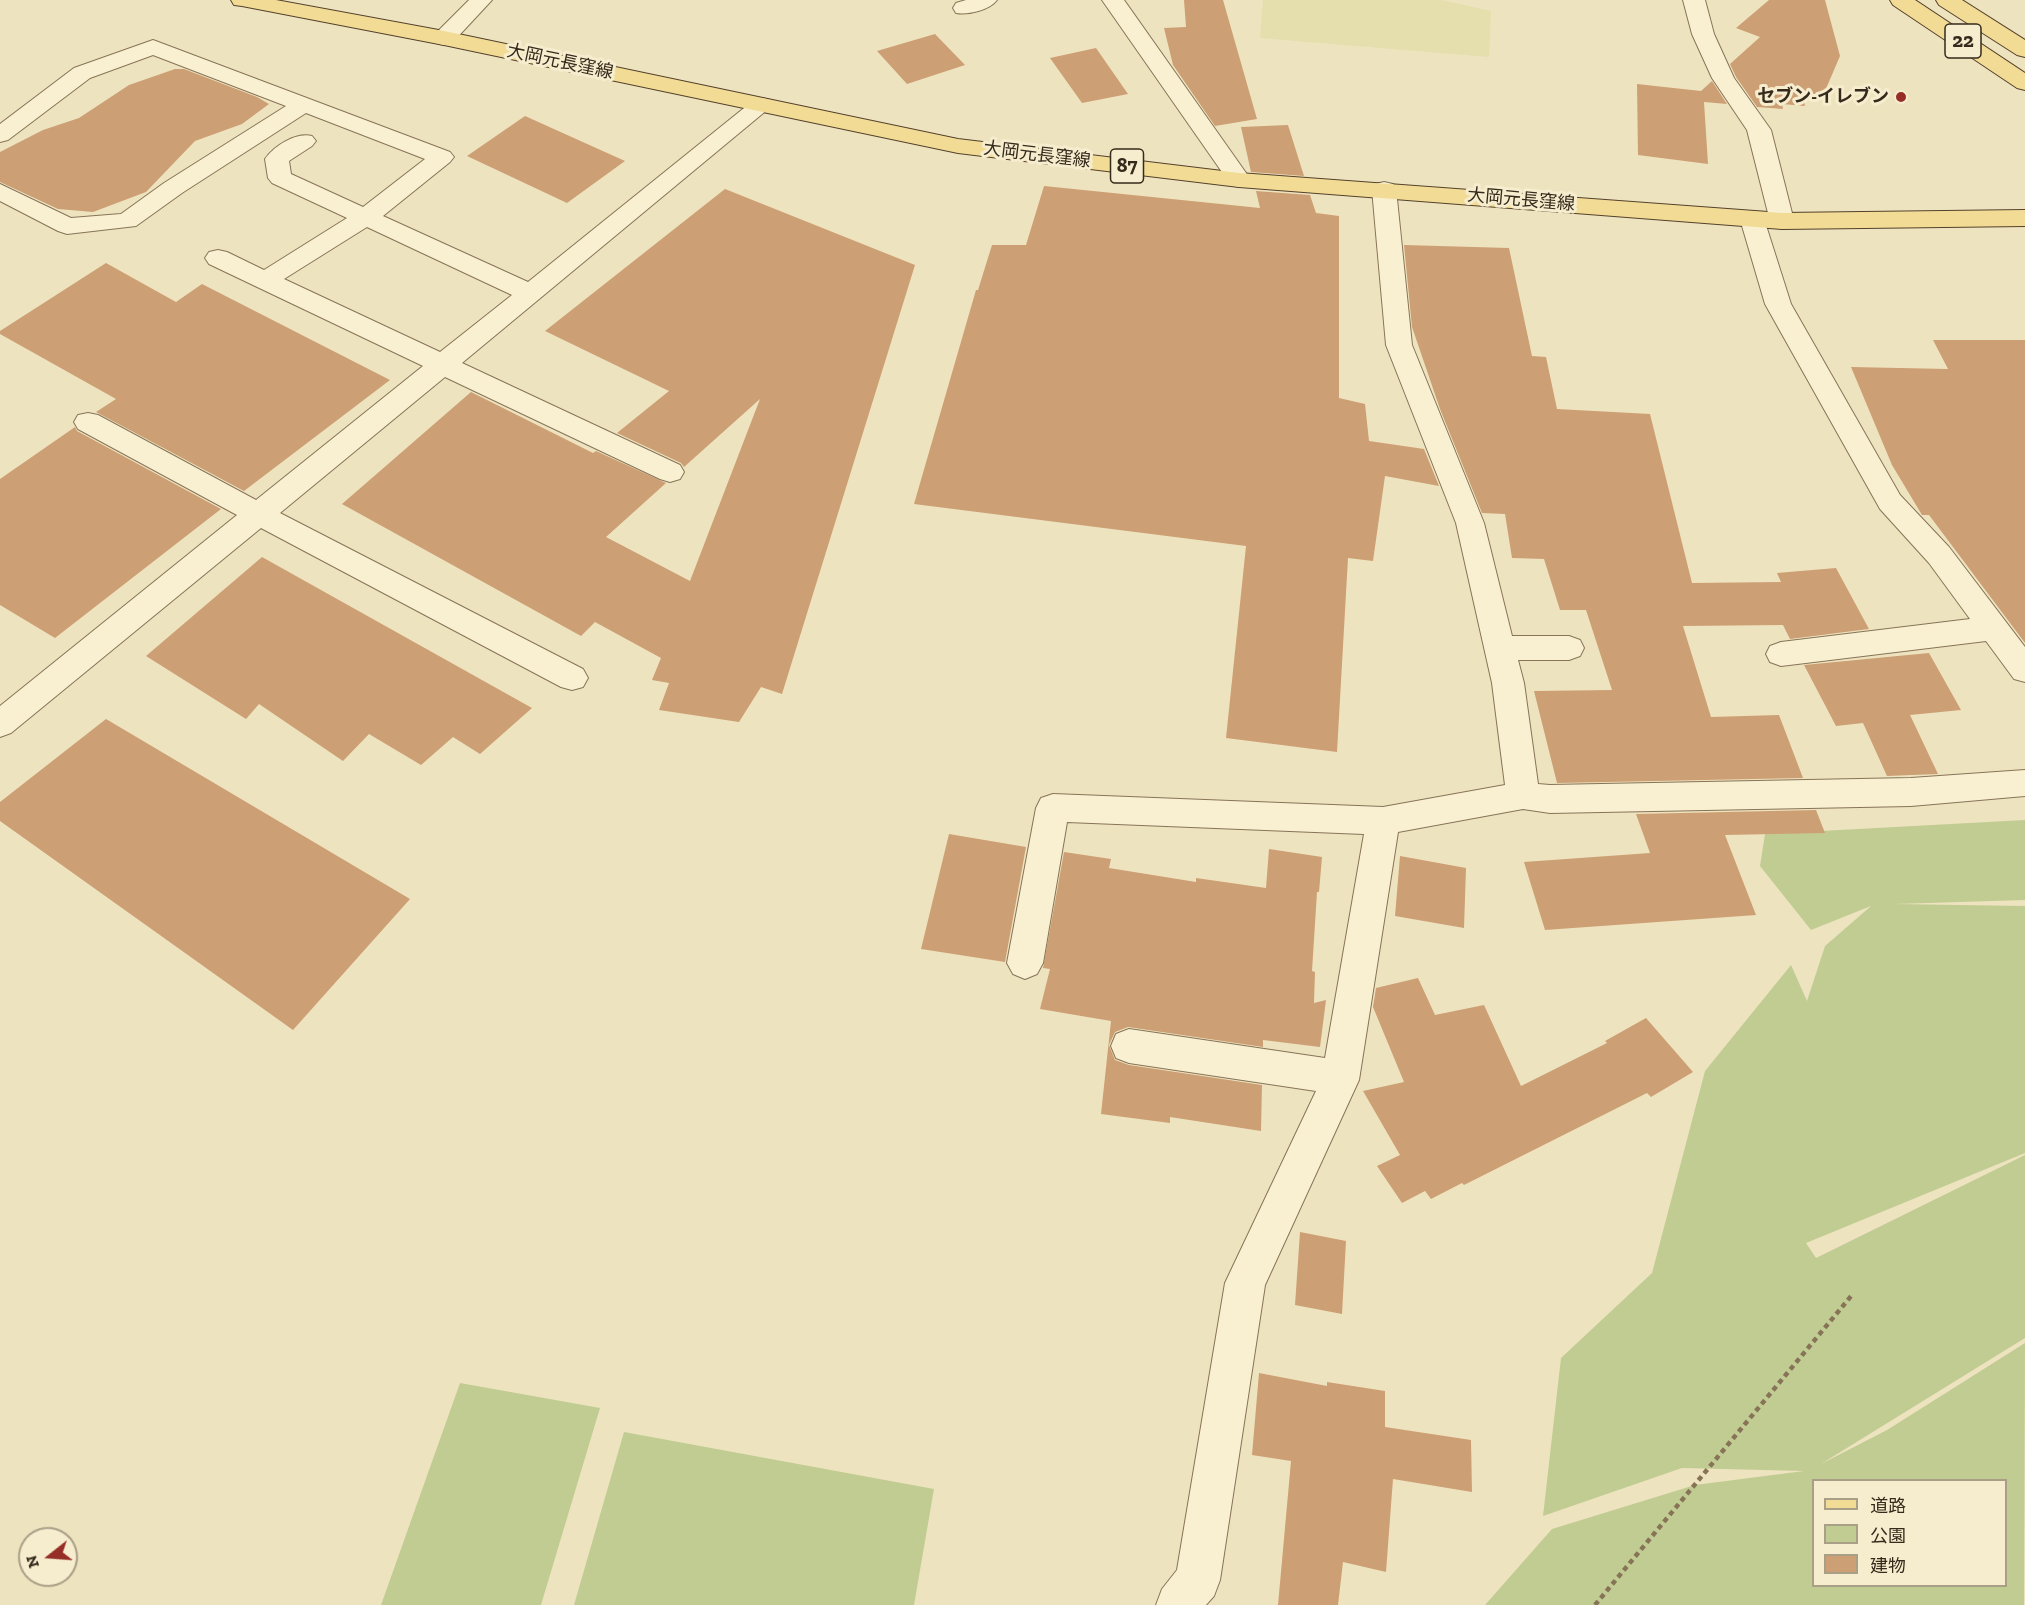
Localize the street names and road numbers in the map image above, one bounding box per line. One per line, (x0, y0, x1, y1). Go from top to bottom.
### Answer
road number: 22 (1945, 24, 1981, 58)
street label: 大岡元長窪線 (505, 40, 615, 84)
street label: 大岡元長窪線 (982, 138, 1092, 172)
road number: 87 (1110, 149, 1144, 183)
street label: 大岡元長窪線 (1466, 185, 1576, 215)

